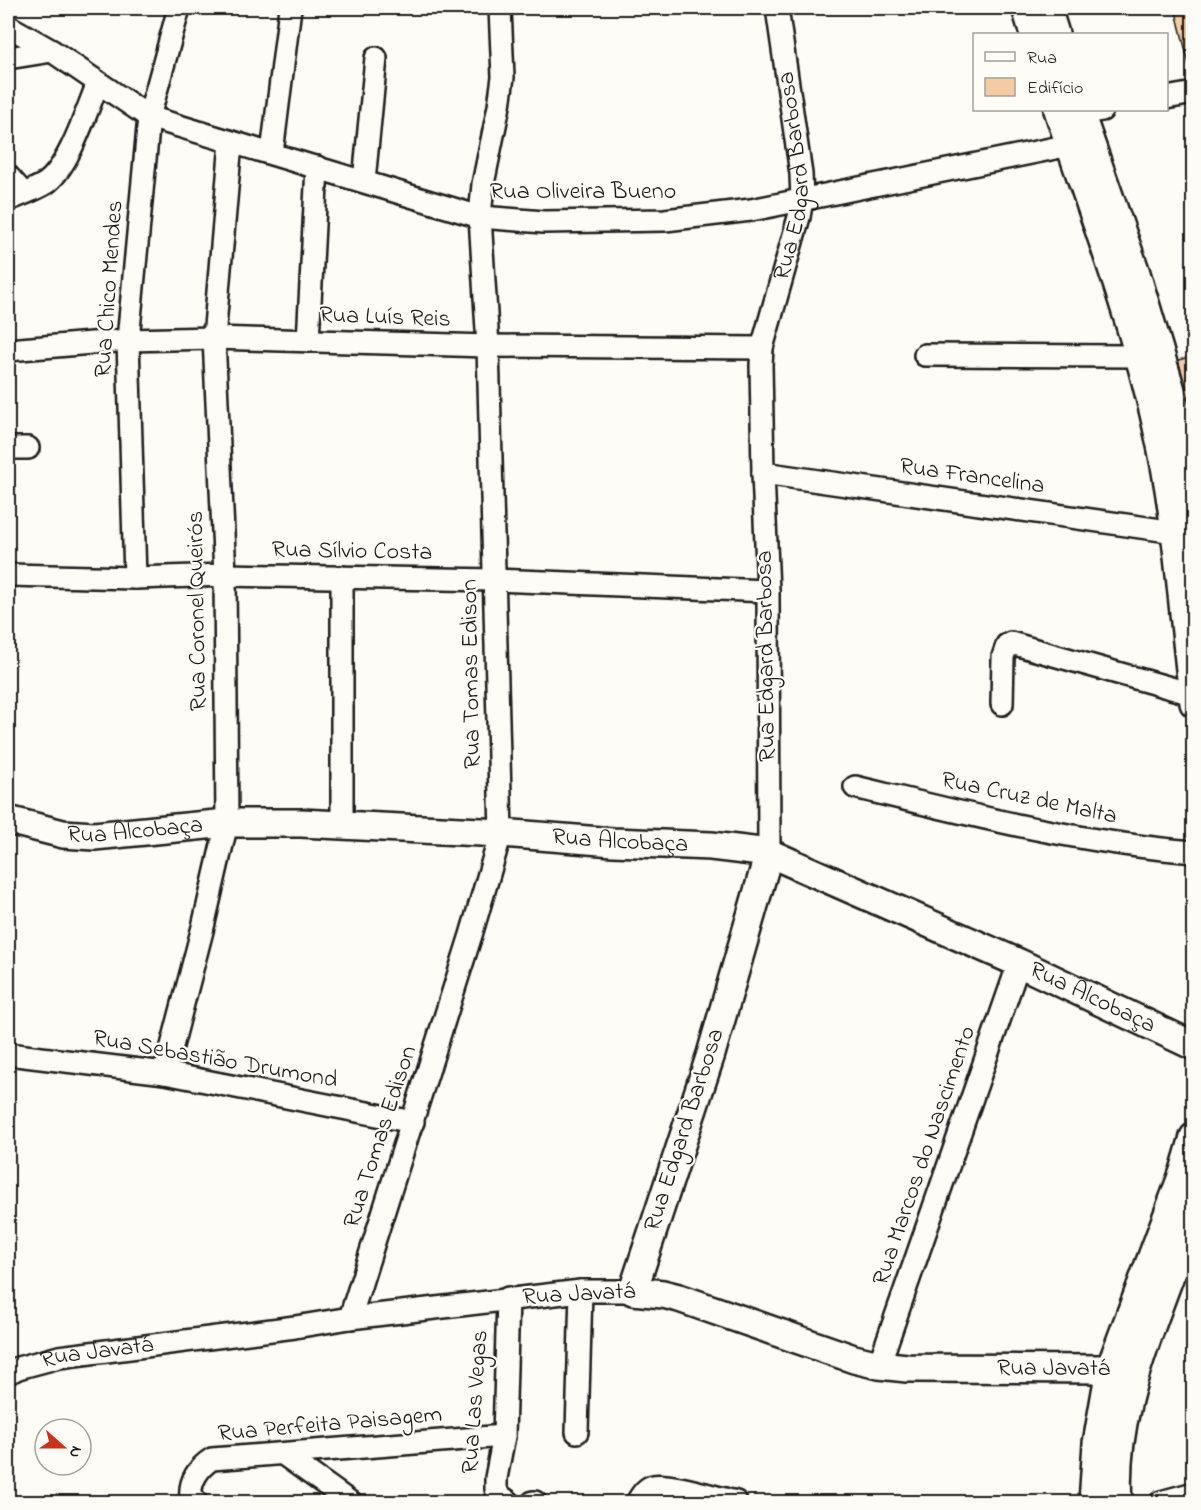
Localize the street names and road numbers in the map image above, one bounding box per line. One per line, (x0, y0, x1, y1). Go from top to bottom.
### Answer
street label: Rua Edgard Barbosa (764, 69, 819, 284)
street label: Rua Oliveira Bueno (490, 175, 676, 210)
street label: Rua Chico Mendes (86, 199, 134, 379)
street label: Rua Luís Reis (319, 298, 451, 338)
street label: Rua Francelina (897, 449, 1047, 505)
street label: Rua Coronel Queirós (179, 511, 217, 711)
street label: Rua Sílvio Costa (271, 533, 433, 571)
street label: Rua Edgard Barbosa (748, 550, 786, 762)
street label: Rua Tomas Edison (453, 579, 491, 769)
street label: Rua Cruz de Malta (938, 763, 1120, 835)
street label: Rua Alcobaça (66, 808, 205, 853)
street label: Rua Alcobaça (551, 820, 689, 863)
street label: Rua Alcobaça (1023, 953, 1162, 1043)
street label: Rua Sebastião Drumond (90, 1021, 341, 1099)
street label: Rua Marcos do Nascimento (864, 1022, 986, 1290)
street label: Rua Edgard Barbosa (636, 1024, 734, 1236)
street label: Rua Tomas Edison (335, 1041, 427, 1233)
street label: Rua Javatá (522, 1275, 636, 1315)
street label: Rua Javatá (37, 1328, 155, 1379)
street label: Rua Las Vegas (454, 1329, 498, 1475)
street label: Rua Javatá (997, 1351, 1110, 1386)
street label: Rua Perfeita Paisagem (216, 1398, 444, 1452)

